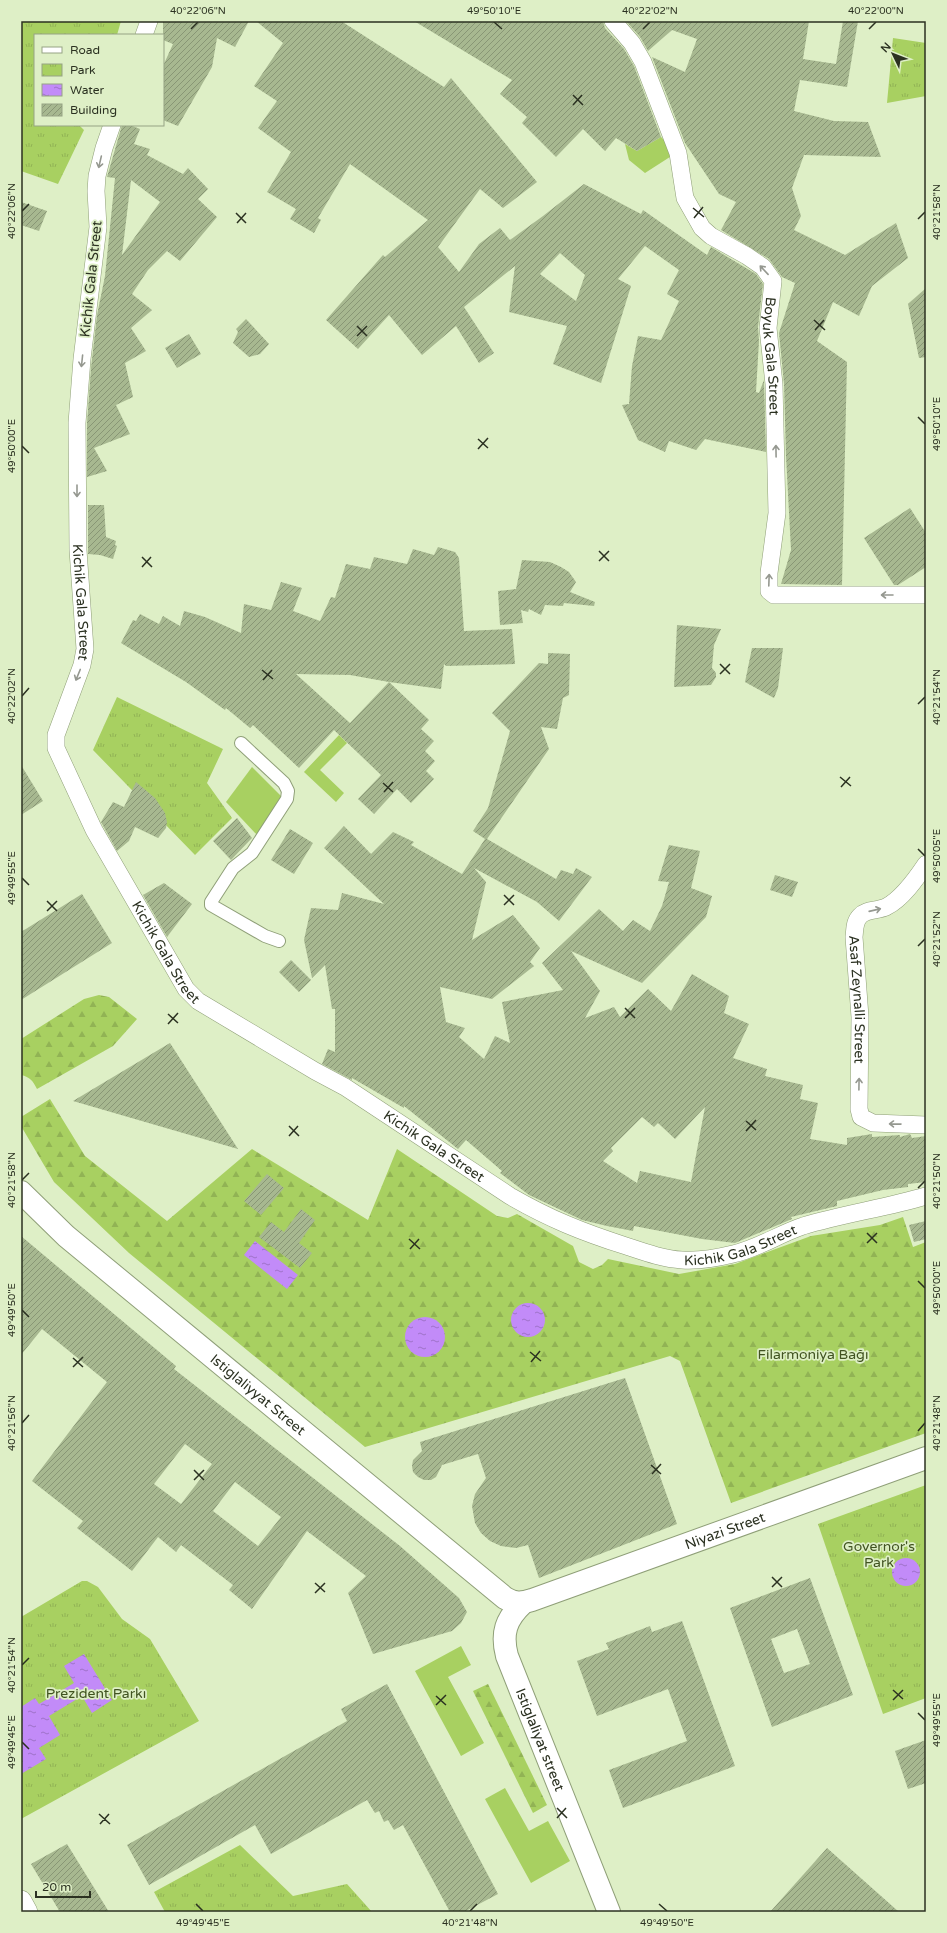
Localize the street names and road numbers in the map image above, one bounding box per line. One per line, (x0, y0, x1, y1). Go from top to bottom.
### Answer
street label: Kichik Gala Street (76, 219, 106, 338)
street label: Boyuk Gala Street (759, 296, 783, 416)
street label: Kichik Gala Street (69, 544, 94, 663)
street label: Kichik Gala Street (128, 898, 204, 1007)
street label: Asaf Zeynalli Street (845, 934, 869, 1064)
street label: Kichik Gala Street (381, 1107, 488, 1186)
street label: Kichik Gala Street (684, 1220, 800, 1269)
street label: Istiglaliyyat Street (207, 1350, 310, 1439)
street label: Niyazi Street (682, 1508, 768, 1553)
street label: Istiglaliyat street (512, 1686, 569, 1794)

